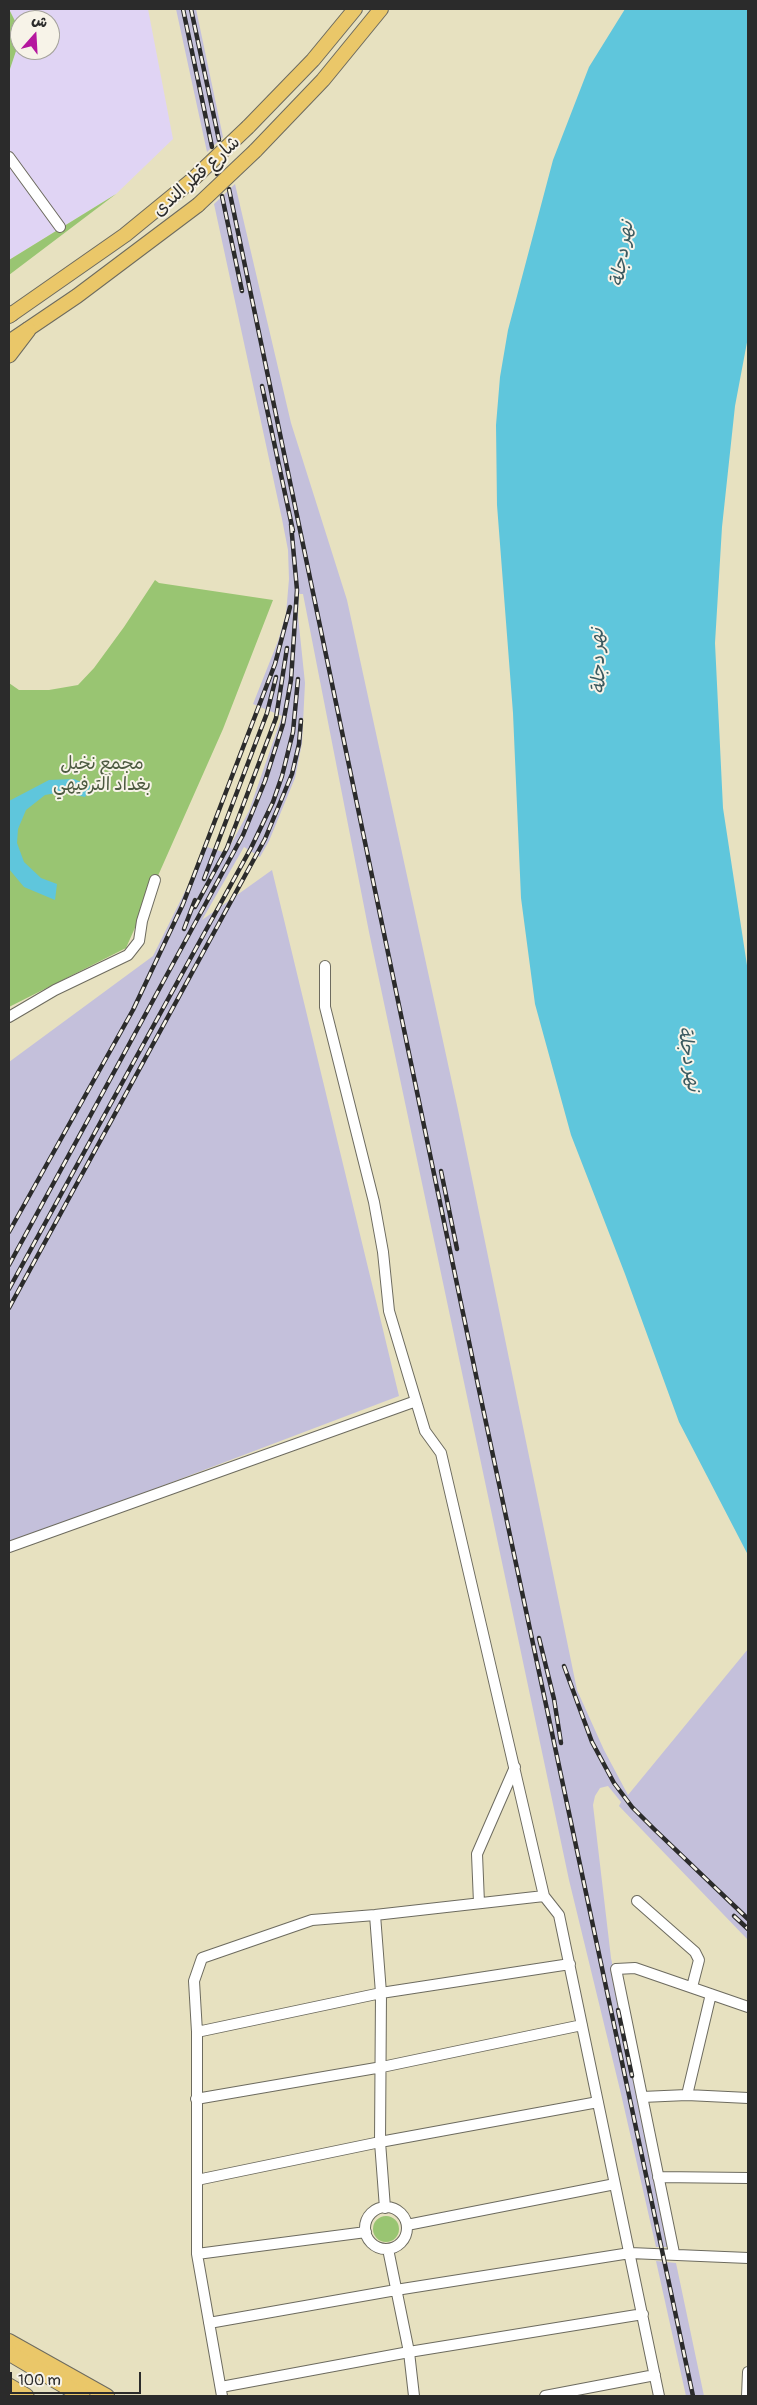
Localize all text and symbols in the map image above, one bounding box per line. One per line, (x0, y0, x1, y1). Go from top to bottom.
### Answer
north arrow (10, 10, 60, 60)
text: ش (30, 11, 50, 32)
street label: شارع قطر الندى (149, 132, 245, 222)
water label: نهر دجلة (607, 220, 639, 288)
water label: نهر دجلة (586, 628, 612, 694)
park label: مجمع نخيل بغداد الترفيهي (53, 753, 151, 796)
water label: نهر دجلة (672, 1025, 704, 1093)
scale bar (12, 2362, 144, 2394)
text: 100 m (18, 2371, 61, 2390)

